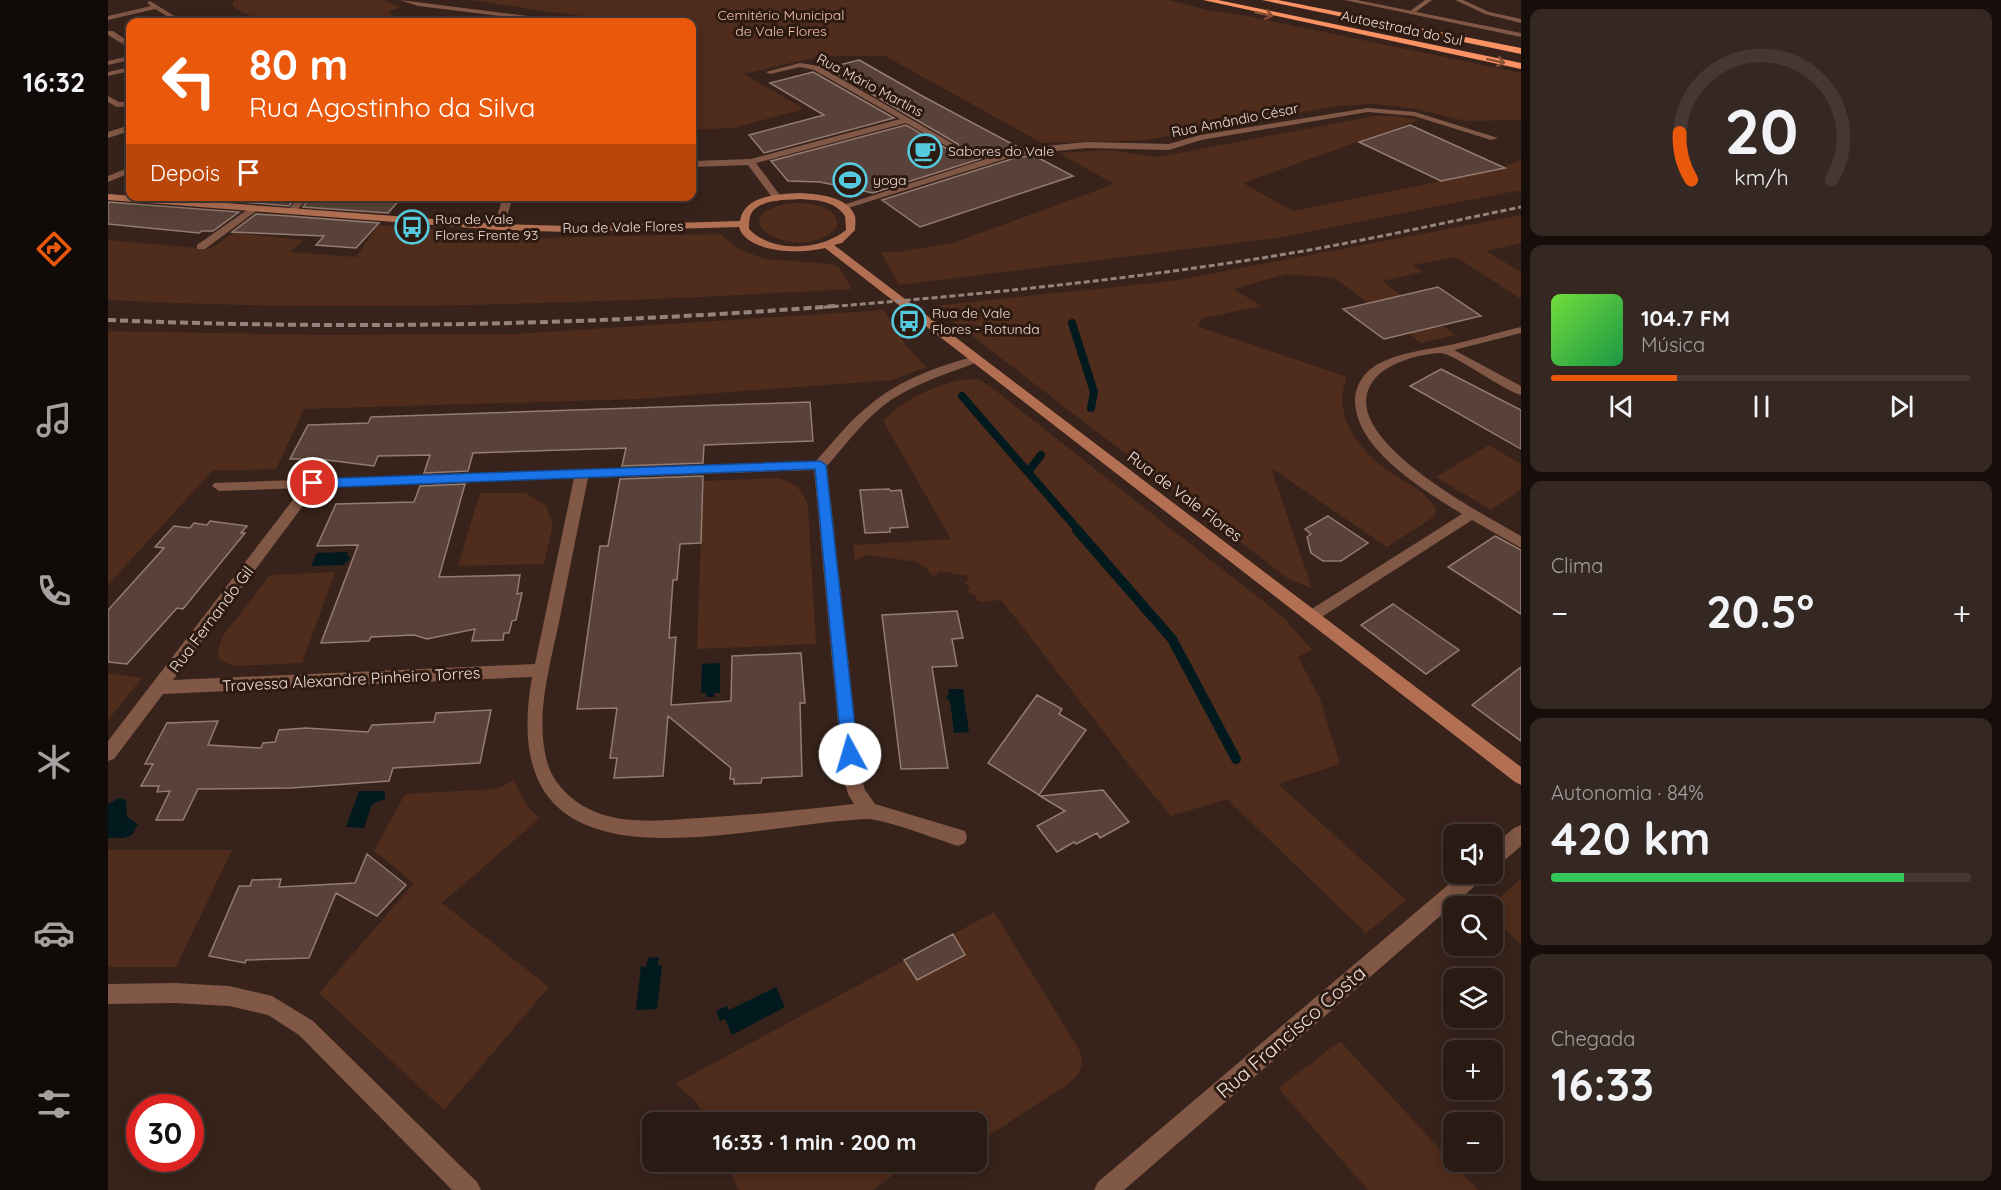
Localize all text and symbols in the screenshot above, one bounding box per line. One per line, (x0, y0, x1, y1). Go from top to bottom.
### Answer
park label: Cemitério Municipal de Vale Flores (717, 6, 845, 40)
street label: Autoestrada do Sul (1340, 6, 1464, 50)
one-way arrow (1254, 8, 1273, 20)
text: 80 m (249, 38, 348, 91)
icon: left (150, 42, 228, 120)
street label: Rua Mário Martins (814, 49, 926, 121)
one-way arrow (1486, 56, 1505, 67)
text: 16:32 (23, 65, 85, 99)
text: Rua Agostinho da Silva (249, 90, 535, 124)
text: 20 (1724, 92, 1798, 170)
street label: Rua Amândio César (1170, 99, 1301, 141)
cafe icon: Sabores do Vale (907, 133, 943, 169)
place label: Sabores do Vale (948, 142, 1054, 160)
icon: arrive (232, 156, 265, 189)
text: Depois (150, 159, 220, 187)
sports icon: yoga (832, 162, 868, 198)
text: km/h (1734, 164, 1788, 190)
place label: yoga (873, 171, 907, 189)
bus stop icon: Rua de Vale Flores Frente 93 (394, 209, 430, 245)
place label: Rua de Vale Flores Frente 93 (435, 210, 538, 244)
street label: Rua de Vale Flores (562, 217, 684, 237)
icon: directions (33, 228, 75, 270)
bus stop icon: Rua de Vale Flores - Rotunda (891, 303, 927, 339)
place label: Rua de Vale Flores - Rotunda (932, 304, 1040, 338)
text: 104.7 FM (1641, 304, 1730, 332)
text: Música (1641, 332, 1705, 357)
icon: previous (1605, 390, 1638, 423)
icon: pause (1745, 390, 1778, 423)
icon: next (1885, 390, 1918, 423)
icon: music (33, 399, 75, 441)
street label: Rua de Vale Flores (1124, 446, 1246, 546)
pin (287, 457, 338, 508)
icon: arrive (296, 466, 329, 499)
text: Clima (1551, 553, 1603, 578)
street label: Rua Fernando Gil (165, 562, 257, 676)
icon: phone (33, 570, 75, 612)
text: 20.5° (1706, 583, 1814, 639)
text: − (1551, 592, 1568, 633)
text: + (1952, 592, 1971, 633)
street label: Travessa Alexandre Pinheiro Torres (221, 662, 481, 696)
position arrow (818, 722, 882, 786)
icon: climate (33, 741, 75, 783)
text: Autonomia · 84% (1551, 780, 1704, 805)
text: 420 km (1551, 810, 1710, 866)
map controls (1443, 824, 1503, 1172)
button: sound (1443, 824, 1503, 884)
button: search (1443, 896, 1503, 956)
icon: car (33, 912, 75, 954)
street label: Rua Francisco Costa (1211, 960, 1370, 1103)
button: layers (1443, 968, 1503, 1028)
text: Chegada (1551, 1026, 1635, 1051)
button: + (1443, 1040, 1503, 1100)
text: 16:33 (1551, 1056, 1654, 1112)
icon: filters (33, 1083, 75, 1125)
speed limit sign: 30 (126, 1094, 204, 1172)
button: − (1443, 1112, 1503, 1172)
text: 16:33 · 1 min · 200 m (712, 1128, 917, 1156)

